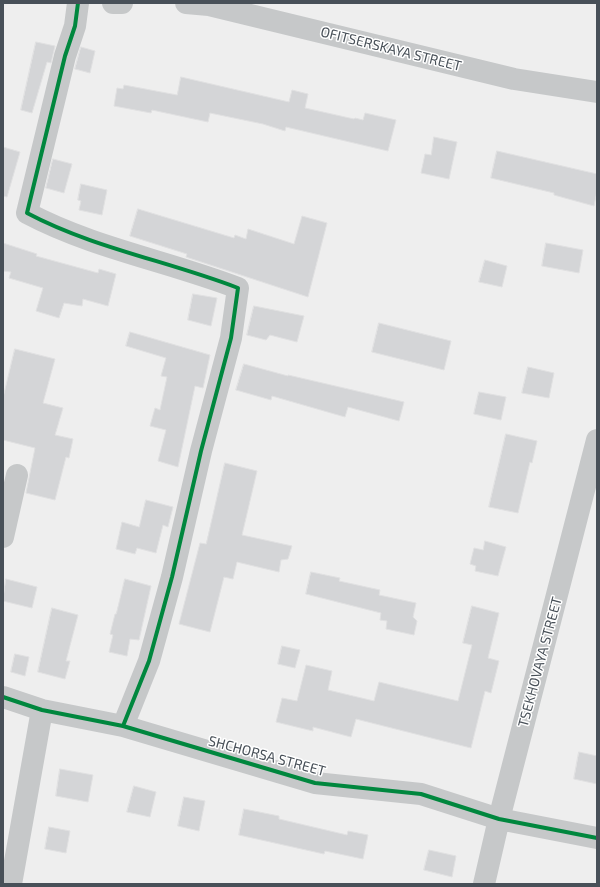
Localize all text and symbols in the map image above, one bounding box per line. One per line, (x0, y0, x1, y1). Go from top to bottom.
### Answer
street label: OFITSERSKAYA STREET (319, 23, 463, 75)
street label: TSEKHOVAYA STREET (515, 595, 565, 729)
street label: SHCHORSA STREET (207, 732, 327, 780)

